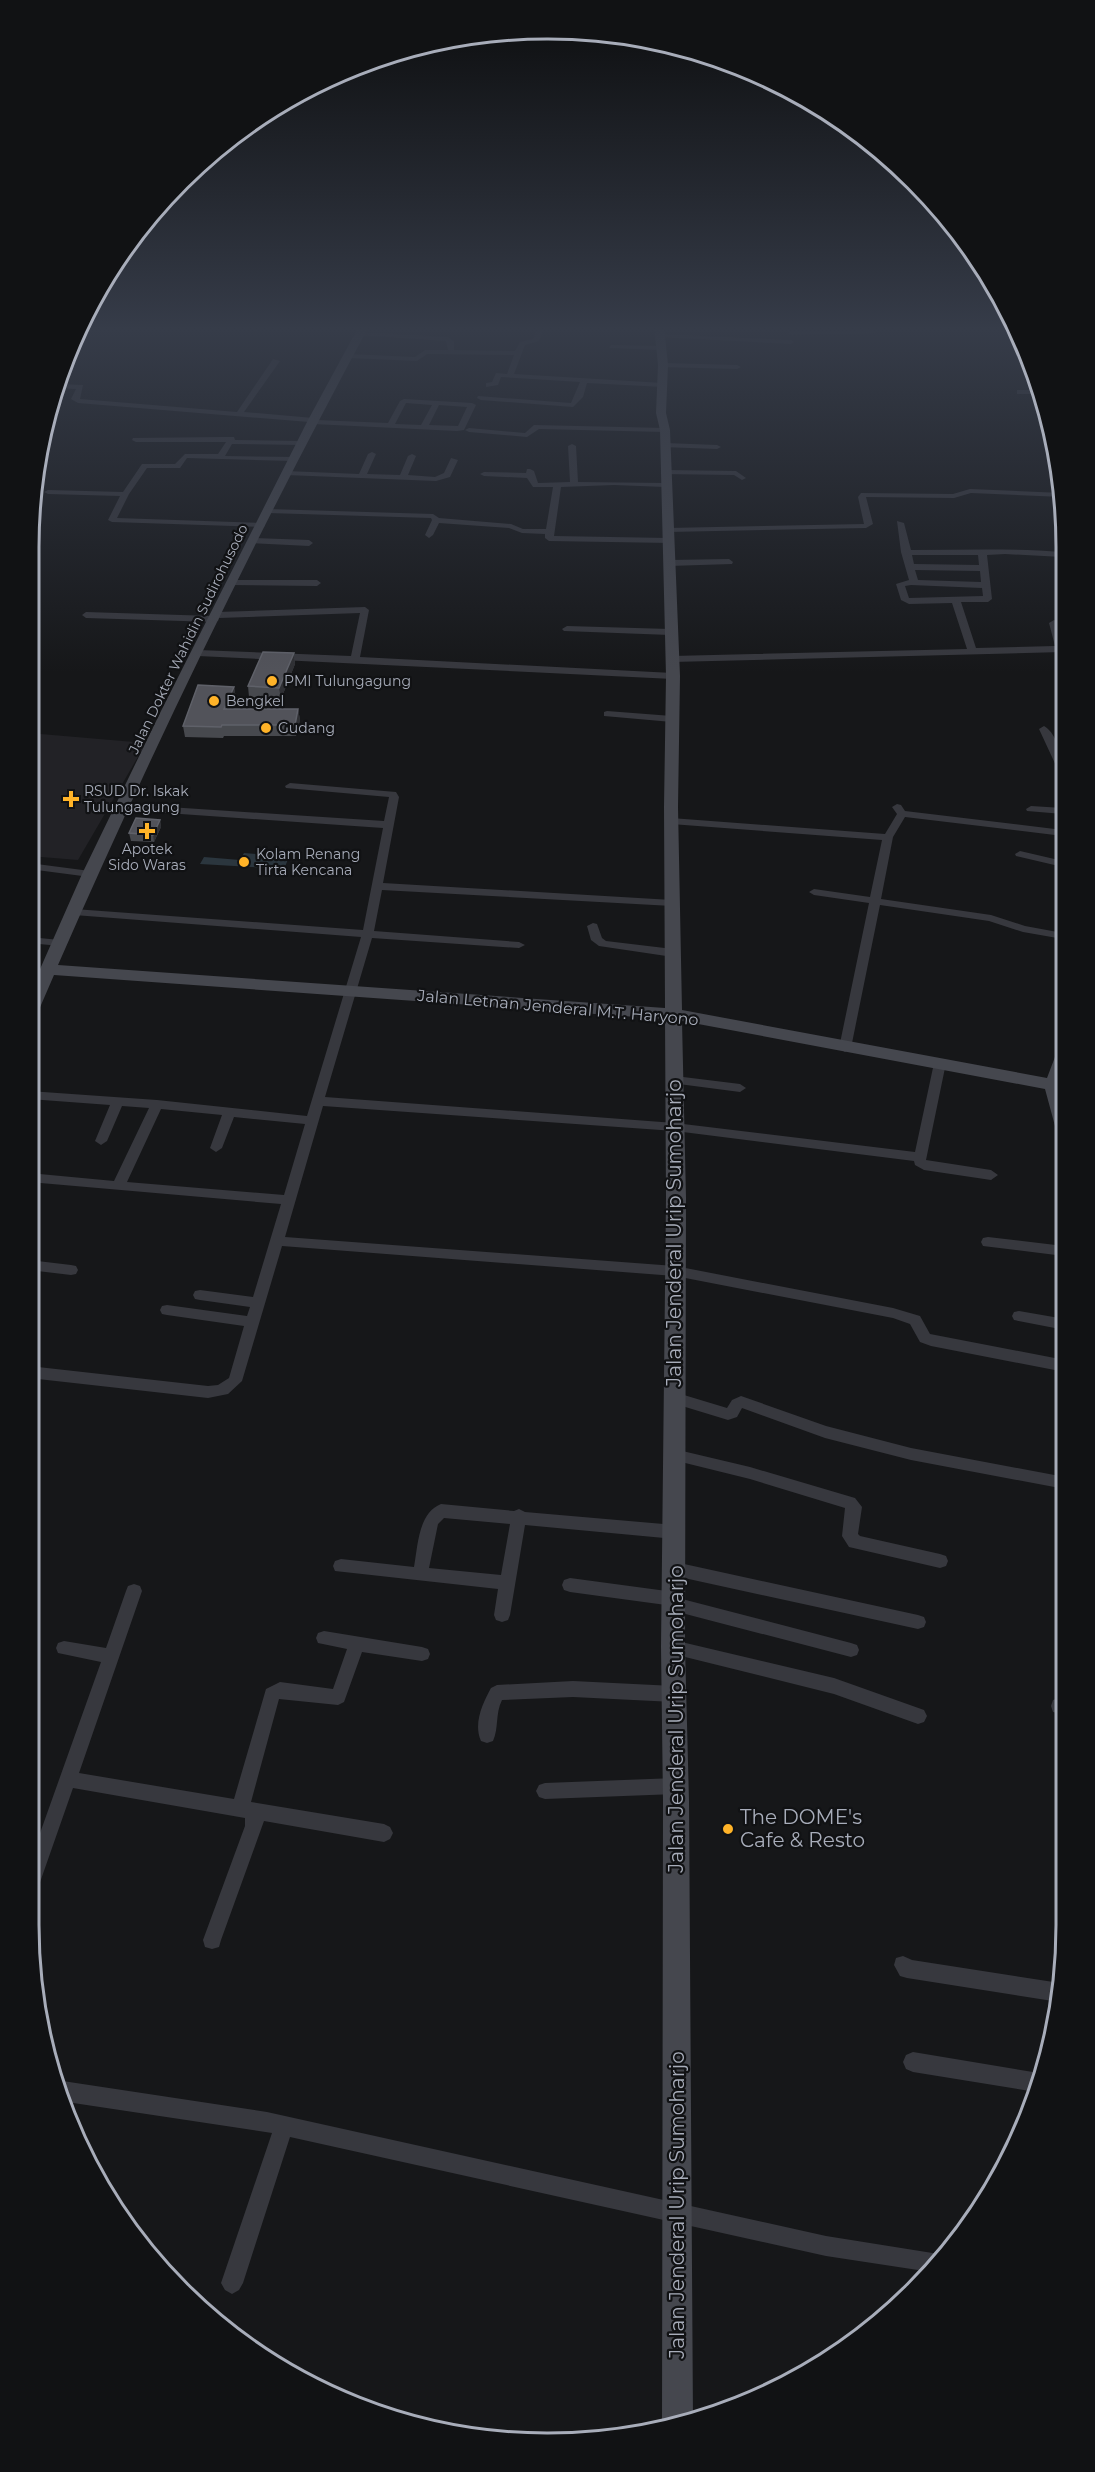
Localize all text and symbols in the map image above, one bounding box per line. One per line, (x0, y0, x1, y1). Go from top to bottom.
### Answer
street label: Jalan Dokter Wahidin Sudirohusodo (124, 521, 252, 758)
place label: PMI Tulungagung (284, 672, 411, 690)
marker: PMI Tulungagung (265, 674, 279, 688)
place label: Bengkel (226, 692, 284, 710)
marker: Bengkel (207, 694, 221, 708)
place label: Gudang (278, 719, 335, 737)
marker: Gudang (259, 721, 273, 735)
place label: RSUD Dr. Iskak Tulungagung (84, 782, 189, 816)
marker: RSUD Dr. Iskak Tulungagung (62, 790, 80, 808)
marker: Apotek Sido Waras (140, 824, 154, 838)
place label: Apotek Sido Waras (108, 840, 186, 874)
place label: Kolam Renang Tirta Kencana (256, 845, 360, 879)
marker: Kolam Renang Tirta Kencana (237, 855, 251, 869)
street label: Jalan Letnan Jenderal M.T. Haryono (416, 986, 699, 1029)
street label: Jalan Jenderal Urip Sumoharjo (662, 1079, 686, 1388)
street label: Jalan Jenderal Urip Sumoharjo (664, 1565, 688, 1874)
place label: The DOME's Cafe & Resto (740, 1805, 865, 1852)
marker: The DOME's Cafe & Resto (721, 1822, 735, 1836)
street label: Jalan Jenderal Urip Sumoharjo (665, 2051, 689, 2360)

